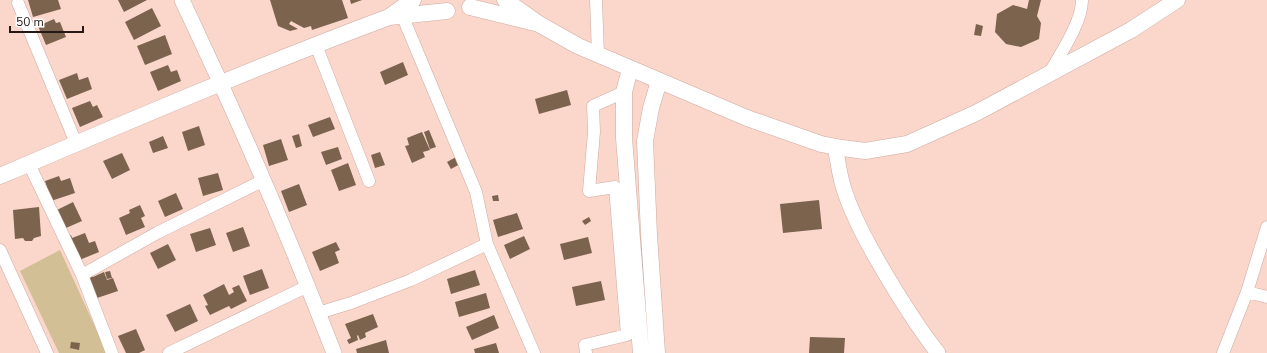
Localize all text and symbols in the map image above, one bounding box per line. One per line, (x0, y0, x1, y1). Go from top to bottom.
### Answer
scale bar (10, 8, 83, 34)
text: 50 m (16, 14, 44, 30)

